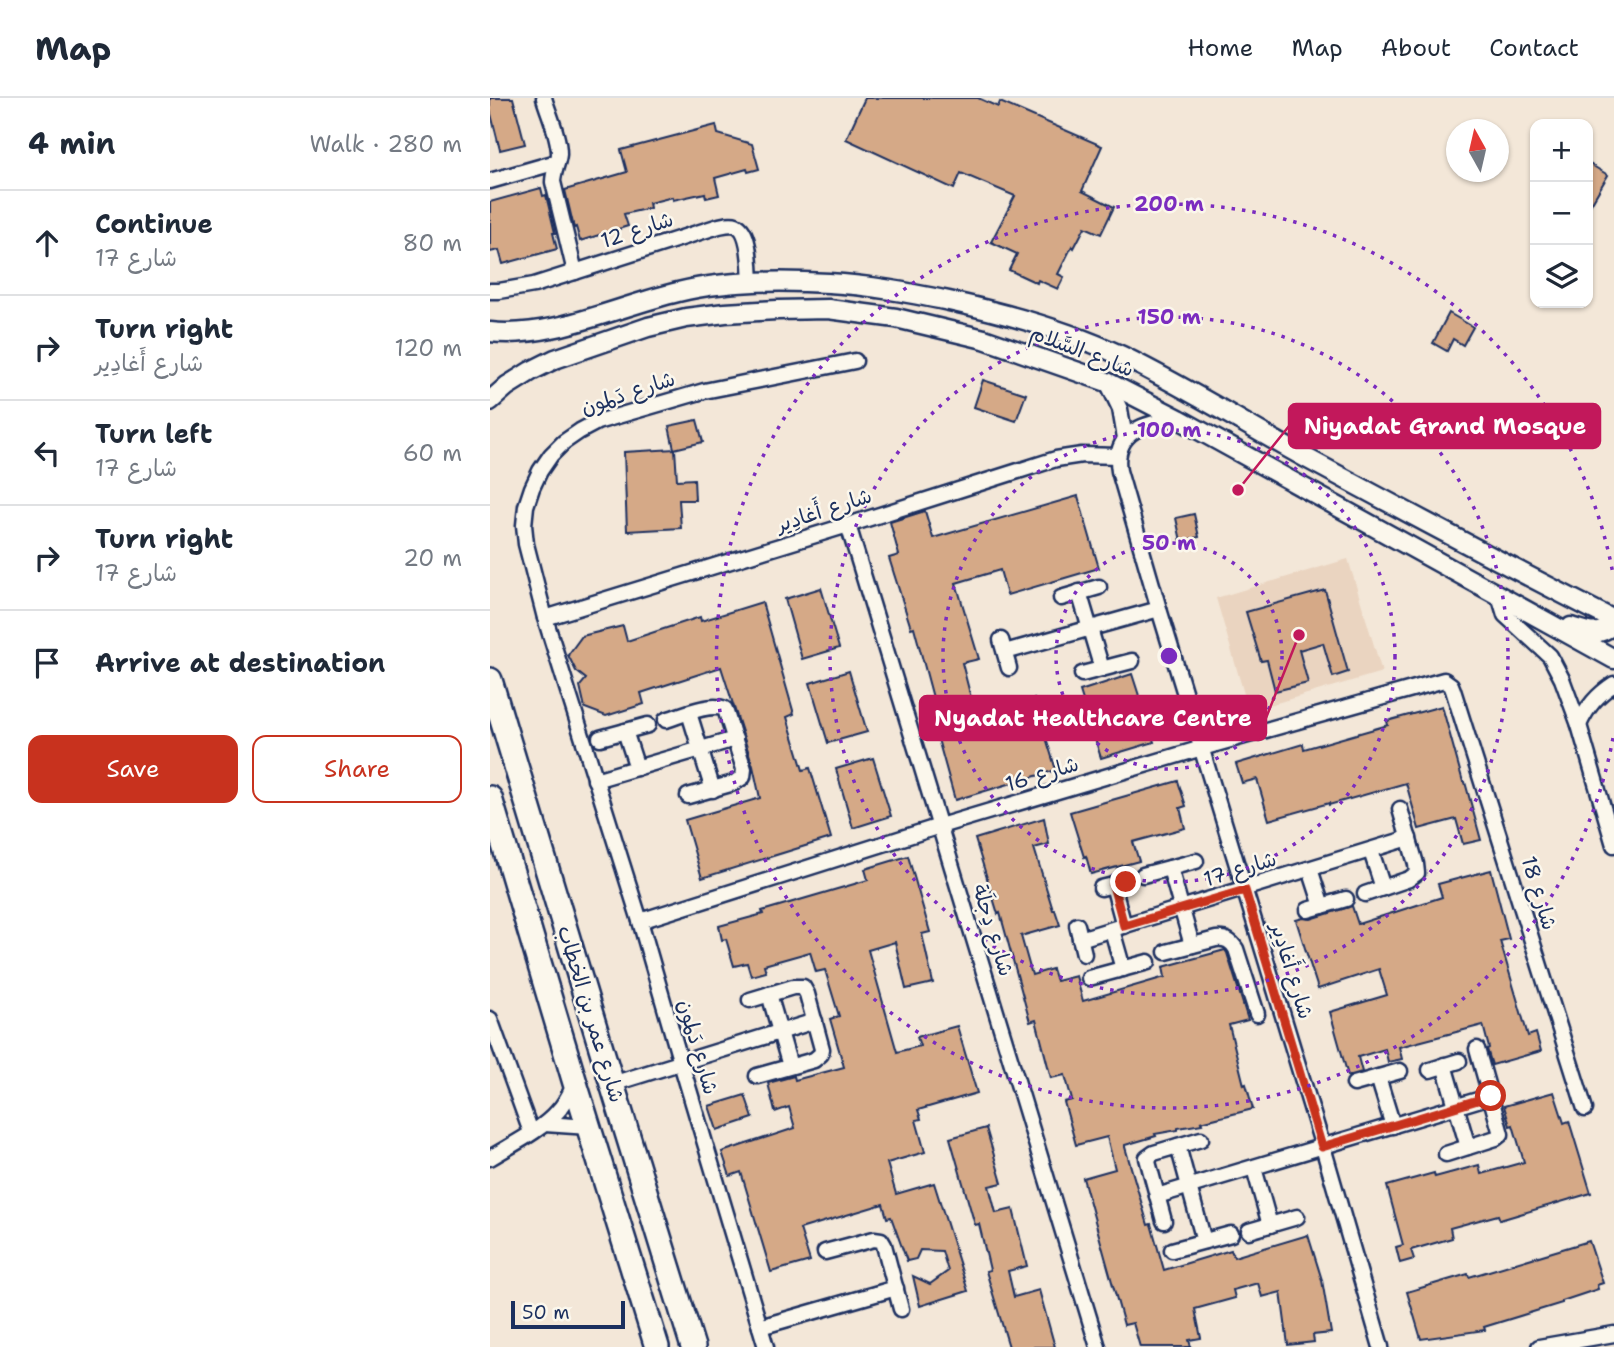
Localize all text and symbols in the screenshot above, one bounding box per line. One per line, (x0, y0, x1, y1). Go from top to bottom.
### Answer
text: Map (35, 26, 111, 71)
text: Home (1187, 32, 1253, 64)
text: Map (1291, 32, 1343, 64)
text: About (1381, 32, 1451, 64)
text: Contact (1489, 32, 1579, 64)
north arrow (1446, 119, 1509, 182)
map controls (1530, 119, 1593, 308)
button: + (1530, 119, 1593, 182)
text: 4 min (28, 123, 115, 164)
text: Walk · 280 m (309, 129, 462, 159)
button: − (1530, 182, 1593, 245)
text: 200 m (1134, 190, 1204, 218)
street label: شارع 12 (597, 205, 677, 256)
text: Continue (95, 206, 213, 241)
icon: ahead (28, 224, 66, 262)
text: 80 m (403, 228, 462, 258)
text: شارع 17 (95, 243, 177, 273)
button: layers (1530, 245, 1593, 308)
text: 150 m (1137, 303, 1201, 331)
text: Turn right (95, 311, 233, 346)
street label: شارع السَّلام (1025, 318, 1138, 385)
icon: right (28, 329, 66, 367)
text: 120 m (394, 333, 462, 363)
text: شارع أَغادِير (95, 348, 203, 378)
street label: شارع دَلمون (577, 365, 679, 422)
callout: Niyadat Grand Mosque (1289, 404, 1600, 448)
text: Niyadat Grand Mosque (1304, 411, 1586, 441)
text: Turn left (95, 416, 212, 451)
text: 100 m (1137, 416, 1201, 444)
icon: left (28, 434, 66, 472)
text: 60 m (403, 438, 462, 468)
text: شارع 17 (95, 453, 177, 483)
street label: شارع أَغادِير (770, 479, 876, 540)
text: Turn right (95, 521, 233, 556)
text: 50 m (1142, 529, 1196, 557)
icon: right (28, 539, 66, 577)
text: 20 m (403, 543, 462, 573)
text: شارع 17 (95, 558, 177, 588)
icon: arrive (28, 644, 66, 682)
centre of rings (1157, 644, 1181, 668)
text: Arrive at destination (95, 645, 385, 680)
callout: Nyadat Healthcare Centre (920, 696, 1266, 740)
text: Nyadat Healthcare Centre (934, 703, 1252, 733)
button: Save (28, 735, 238, 803)
button: Share (252, 735, 462, 803)
street label: شارع 16 (1002, 750, 1082, 799)
street label: شارع 17 (1200, 845, 1280, 894)
street label: شارع 18 (1514, 853, 1563, 934)
route end (1110, 866, 1141, 897)
street label: شارع دِجلَة (965, 881, 1020, 980)
street label: شارع أَغادِير (1263, 917, 1322, 1023)
street label: شارع عمر بن الخطاب (550, 922, 631, 1106)
street label: شارع دَلمون (670, 996, 725, 1098)
route start (1475, 1080, 1506, 1111)
scale bar (511, 1298, 625, 1330)
text: 50 m (522, 1300, 570, 1325)

